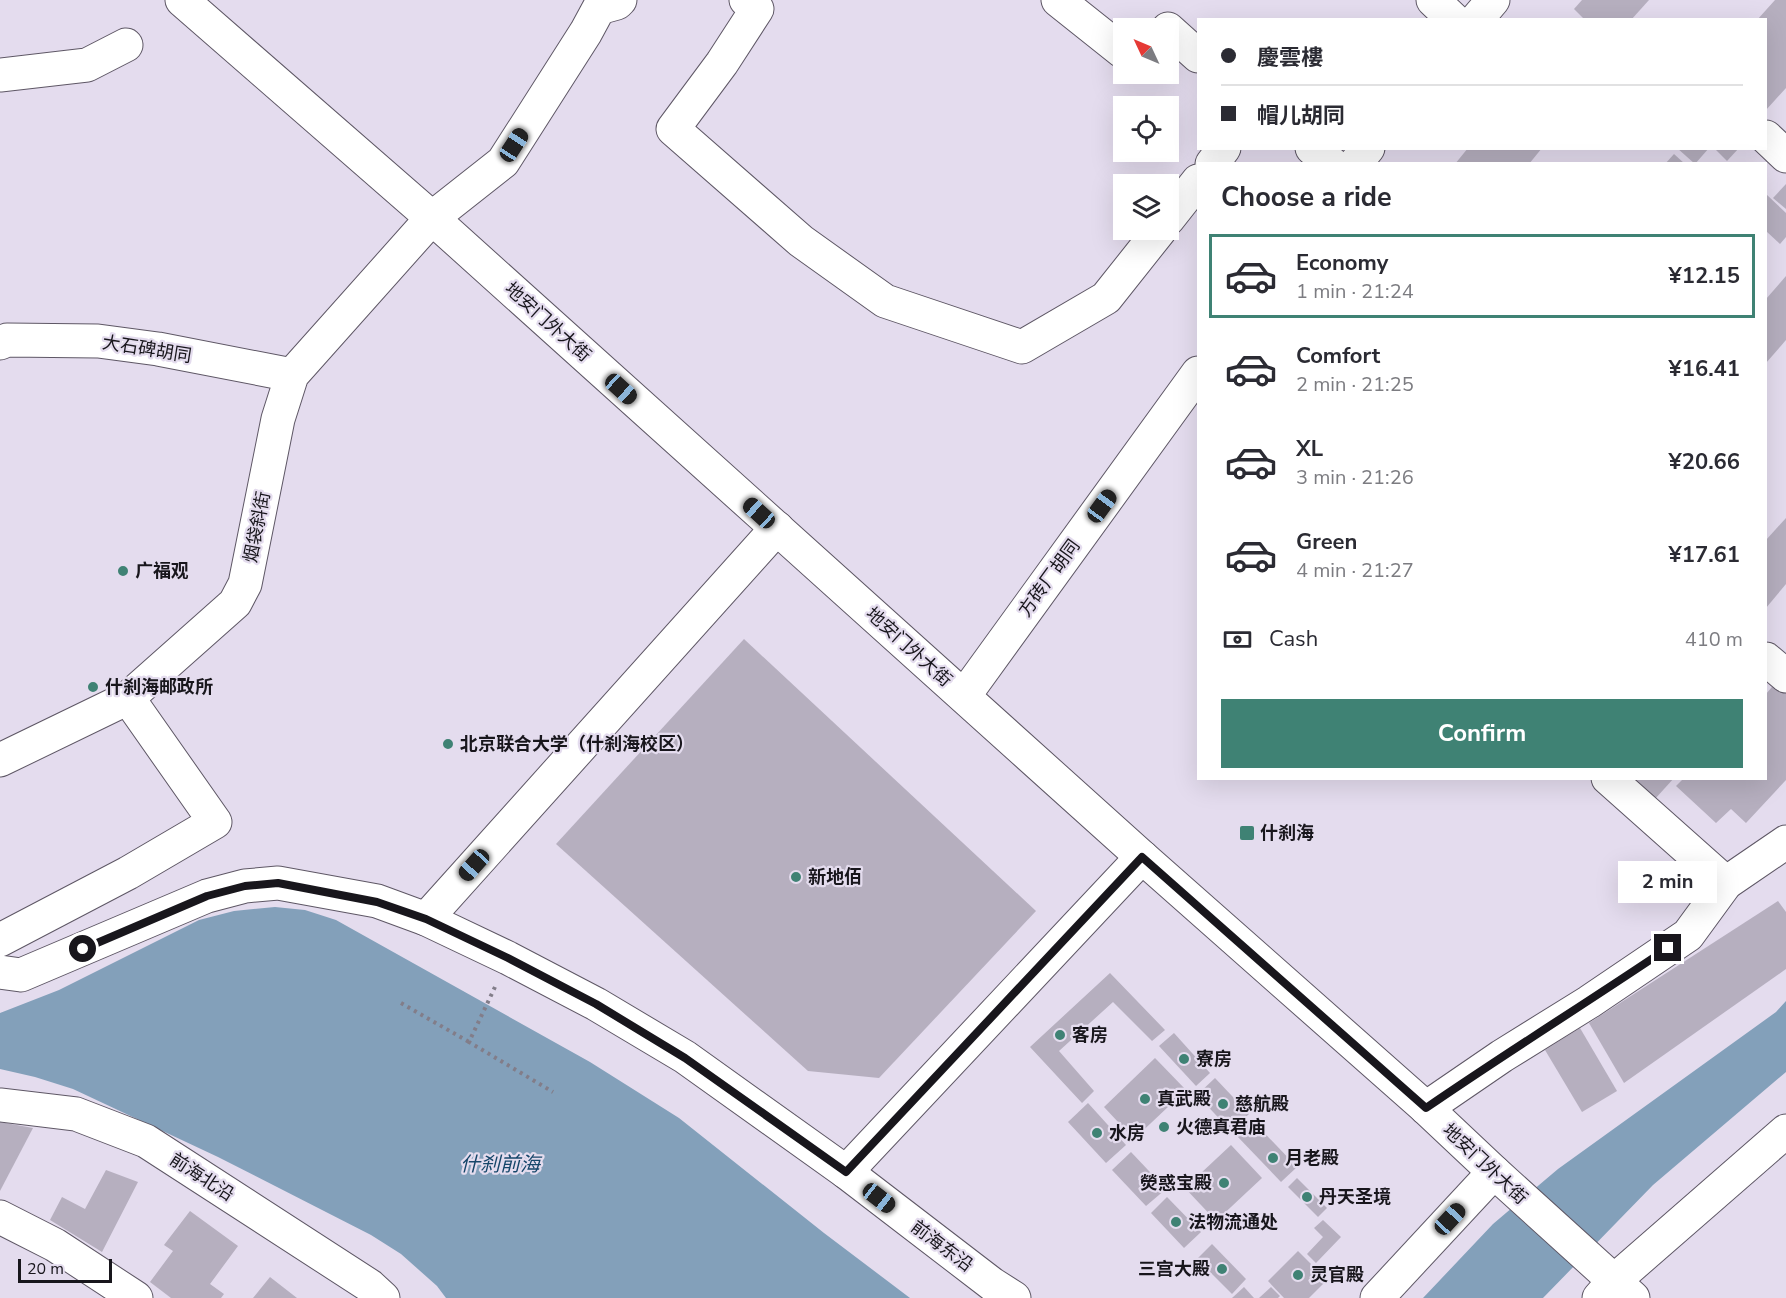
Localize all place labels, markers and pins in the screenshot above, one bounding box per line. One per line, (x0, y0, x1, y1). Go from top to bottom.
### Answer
place label: 广福观 (135, 559, 189, 583)
marker: 广福观 (116, 564, 130, 578)
place label: 什刹海邮政所 (105, 675, 213, 699)
marker: 什刹海邮政所 (86, 680, 100, 694)
place label: 北京联合大学（什刹海校区） (460, 732, 694, 756)
marker: 北京联合大学（什刹海校区） (441, 737, 455, 751)
place label: 什刹海 (1260, 821, 1314, 845)
marker: 什刹海 (1238, 824, 1256, 842)
place label: 新地佰 (808, 865, 862, 889)
marker: 新地佰 (789, 870, 803, 884)
place label: 客房 (1072, 1023, 1108, 1047)
marker: 客房 (1053, 1028, 1067, 1042)
place label: 寮房 (1196, 1047, 1232, 1071)
marker: 寮房 (1177, 1052, 1191, 1066)
place label: 真武殿 (1157, 1087, 1211, 1111)
marker: 真武殿 (1138, 1092, 1152, 1106)
place label: 慈航殿 (1235, 1092, 1289, 1116)
marker: 慈航殿 (1216, 1097, 1230, 1111)
place label: 火德真君庙 (1176, 1115, 1266, 1139)
marker: 火德真君庙 (1157, 1120, 1171, 1134)
place label: 水房 (1109, 1121, 1145, 1145)
marker: 水房 (1090, 1126, 1104, 1140)
place label: 月老殿 (1285, 1146, 1339, 1170)
marker: 月老殿 (1266, 1151, 1280, 1165)
place label: 熒惑宝殿 (1140, 1171, 1212, 1195)
marker: 熒惑宝殿 (1217, 1176, 1231, 1190)
place label: 丹天圣境 (1319, 1185, 1391, 1209)
marker: 丹天圣境 (1300, 1190, 1314, 1204)
place label: 法物流通处 (1188, 1210, 1278, 1234)
marker: 法物流通处 (1169, 1215, 1183, 1229)
place label: 三宫大殿 (1138, 1257, 1210, 1281)
marker: 三宫大殿 (1215, 1262, 1229, 1276)
place label: 灵官殿 (1310, 1263, 1364, 1287)
marker: 灵官殿 (1291, 1268, 1305, 1282)

